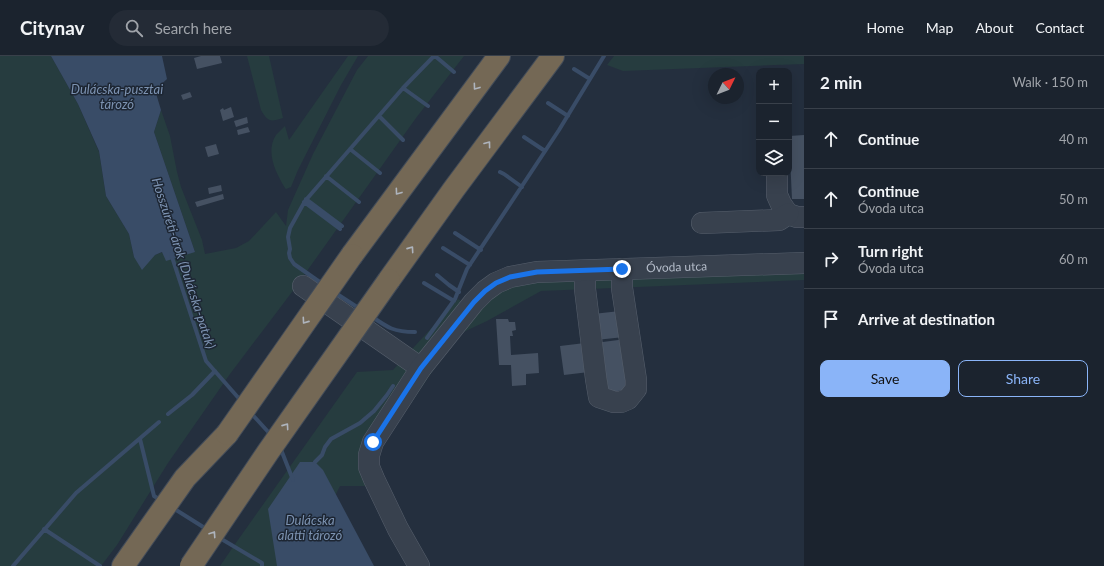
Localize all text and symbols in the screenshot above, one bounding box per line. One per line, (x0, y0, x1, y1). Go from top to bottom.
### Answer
search box (109, 10, 389, 46)
text: Citynav (20, 16, 85, 39)
icon: search (123, 17, 145, 39)
text: Search here (155, 19, 232, 37)
text: Home (866, 19, 904, 36)
text: Map (926, 19, 953, 36)
text: About (975, 19, 1013, 36)
text: Contact (1035, 19, 1084, 36)
north arrow (708, 68, 744, 104)
map controls (756, 68, 792, 176)
button: + (756, 68, 792, 104)
text: 2 min (820, 72, 862, 93)
text: Walk · 150 m (1012, 74, 1088, 90)
water label: Dulácska-pusztai tározó (71, 81, 163, 112)
one-way arrow (473, 83, 480, 90)
button: − (756, 104, 792, 140)
icon: ahead (820, 128, 842, 150)
text: Continue (858, 130, 919, 148)
text: 40 m (1059, 131, 1088, 147)
button: layers (756, 140, 792, 176)
one-way arrow (483, 141, 490, 148)
water label: Hosszúréti-árok (Dulácska-patak) (149, 175, 219, 351)
text: Continue (858, 182, 919, 200)
one-way arrow (396, 188, 403, 195)
icon: ahead (820, 188, 842, 210)
text: 50 m (1059, 191, 1088, 207)
text: Óvoda utca (858, 200, 924, 216)
text: Turn right (858, 242, 923, 260)
one-way arrow (407, 246, 414, 253)
icon: right (820, 248, 842, 270)
text: 60 m (1059, 251, 1088, 267)
street label: Óvoda utca (646, 258, 707, 275)
route end (613, 260, 631, 278)
text: Óvoda utca (858, 260, 924, 276)
icon: arrive (820, 308, 842, 330)
text: Arrive at destination (858, 310, 995, 328)
one-way arrow (303, 317, 310, 324)
button: Save (820, 360, 950, 397)
button: Share (958, 360, 1088, 397)
one-way arrow (281, 424, 288, 431)
route start (364, 433, 382, 451)
water label: Dulácska alatti tározó (278, 512, 342, 543)
one-way arrow (208, 531, 215, 538)

